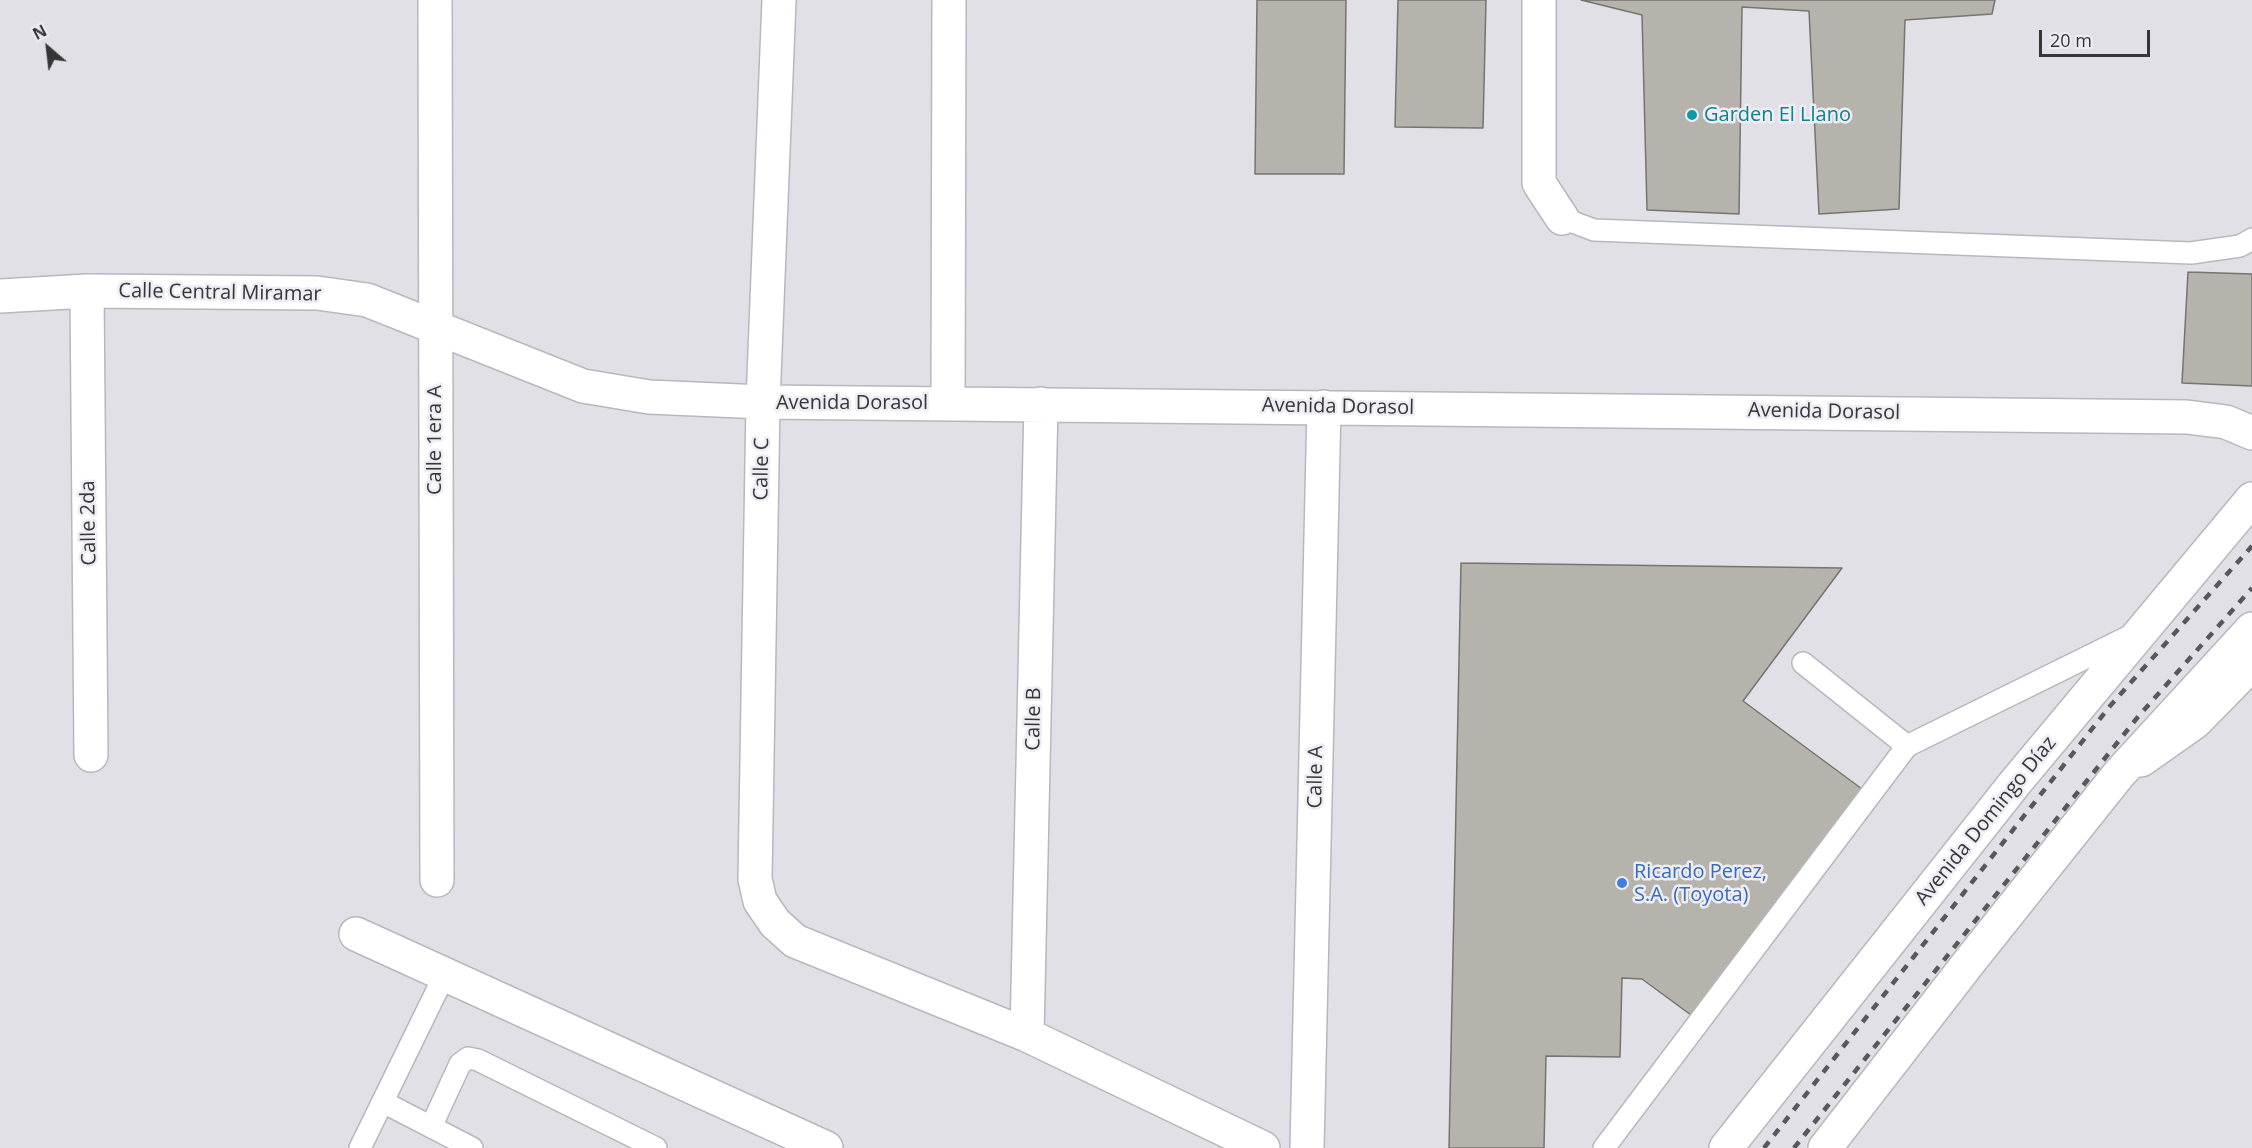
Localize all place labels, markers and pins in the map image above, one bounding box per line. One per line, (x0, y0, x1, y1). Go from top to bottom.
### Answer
place label: Garden El Llano (1704, 103, 1851, 127)
marker: Garden El Llano (1685, 108, 1699, 122)
place label: Ricardo Perez, S.A. (Toyota) (1634, 860, 1767, 907)
marker: Ricardo Perez, S.A. (Toyota) (1615, 876, 1629, 890)

